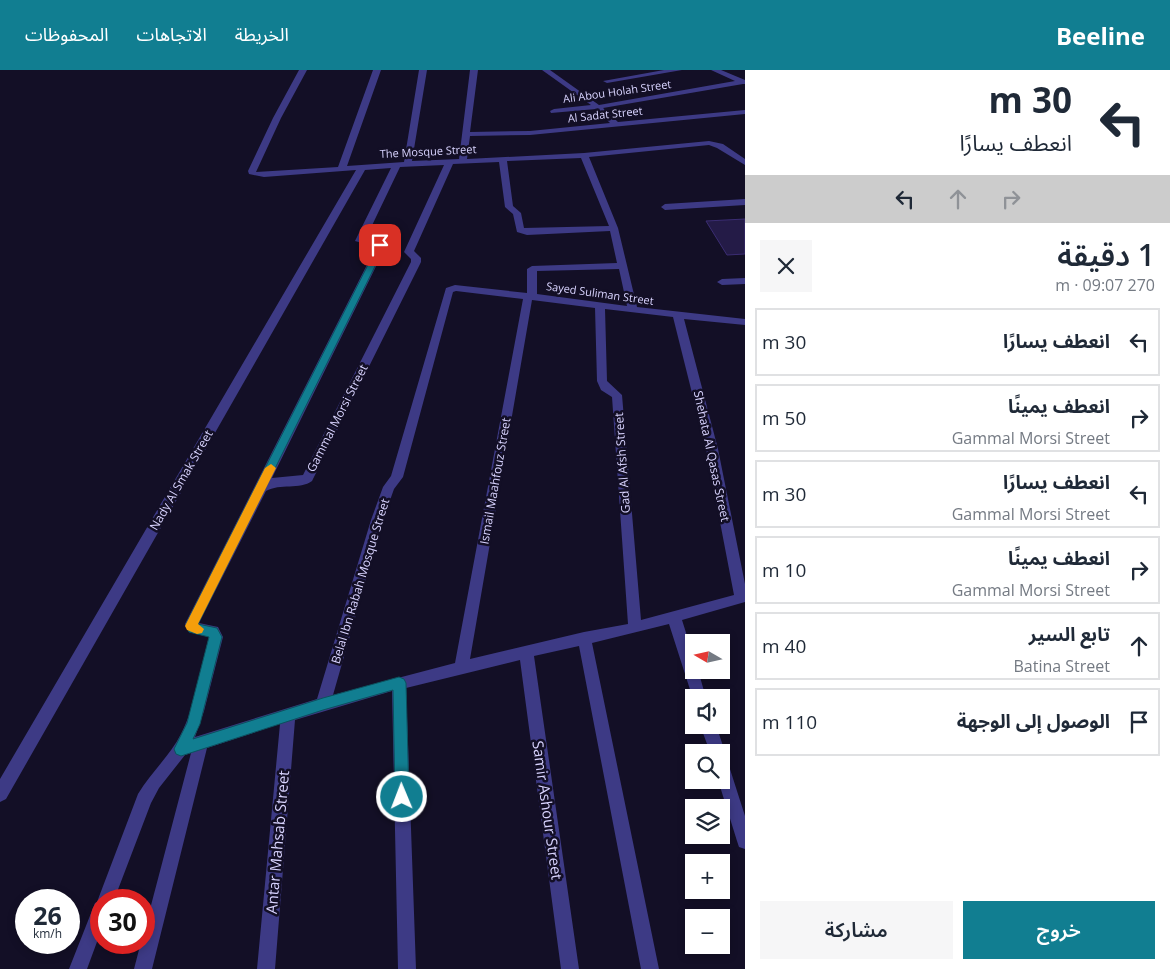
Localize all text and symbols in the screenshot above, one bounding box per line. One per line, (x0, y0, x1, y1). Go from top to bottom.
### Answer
text: Beeline (1056, 19, 1145, 52)
text: المحفوظات (25, 22, 109, 46)
text: الاتجاهات (137, 22, 207, 46)
text: الخريطة (235, 22, 289, 46)
street label: Ali Abou Holah Street (562, 76, 672, 106)
text: 30 m (989, 76, 1072, 123)
icon: left (1090, 90, 1155, 155)
street label: Al Sadat Street (567, 103, 643, 125)
text: انعطف يسارًا (959, 127, 1072, 157)
street label: The Mosque Street (379, 141, 477, 161)
icon: left (891, 185, 919, 213)
icon: ahead (944, 185, 972, 213)
icon: right (997, 185, 1025, 213)
pin (359, 224, 401, 266)
icon: arrive (366, 231, 394, 259)
text: 1 دقيقة (1057, 234, 1155, 275)
button: close (760, 240, 812, 292)
text: 270 m · 09:07 (1055, 274, 1155, 296)
street label: Sayed Suliman Street (545, 278, 655, 308)
text: انعطف يسارًا (1003, 328, 1110, 354)
icon: left (1125, 328, 1153, 356)
text: 30 m (762, 329, 806, 355)
street label: Gammal Morsi Street (302, 361, 372, 475)
street label: Shehata Al Qasas Street (690, 389, 734, 523)
text: انعطف يمينًا (1008, 393, 1110, 419)
icon: right (1125, 404, 1153, 432)
text: 50 m (762, 405, 806, 431)
street label: Gad Al Afsh Street (610, 412, 634, 514)
street label: Ismail Maahfouz Street (475, 416, 515, 546)
street label: Nady Al Smak Street (145, 427, 217, 533)
text: Gammal Morsi Street (952, 427, 1110, 449)
text: انعطف يسارًا (1003, 469, 1110, 495)
icon: left (1125, 480, 1153, 508)
text: 30 m (762, 481, 806, 507)
street label: Belal Ibn Rabah Mosque Street (327, 496, 393, 666)
text: Gammal Morsi Street (952, 503, 1110, 525)
text: انعطف يمينًا (1008, 545, 1110, 571)
icon: right (1125, 556, 1153, 584)
text: 10 m (762, 557, 806, 583)
text: Gammal Morsi Street (952, 579, 1110, 601)
text: تابع السير (1029, 621, 1110, 647)
icon: ahead (1125, 632, 1153, 660)
text: 40 m (762, 633, 806, 659)
north arrow (685, 634, 730, 679)
map controls (685, 634, 730, 954)
text: Batina Street (1013, 655, 1110, 677)
button: sound (685, 689, 730, 734)
text: الوصول إلى الوجهة (957, 708, 1110, 734)
icon: arrive (1125, 708, 1153, 736)
text: 110 m (762, 709, 817, 735)
street label: Samir Ashour Street (528, 739, 568, 881)
button: search (685, 744, 730, 789)
street label: Antar Mahsab Street (261, 769, 293, 915)
position arrow (375, 770, 427, 822)
button: layers (685, 799, 730, 844)
button: + (685, 854, 730, 899)
speed limit sign: 30 (90, 889, 155, 954)
text: 26 (33, 898, 62, 932)
button: مشاركة (760, 901, 953, 959)
button: خروج (963, 901, 1155, 959)
button: − (685, 909, 730, 954)
text: km/h (33, 925, 62, 942)

